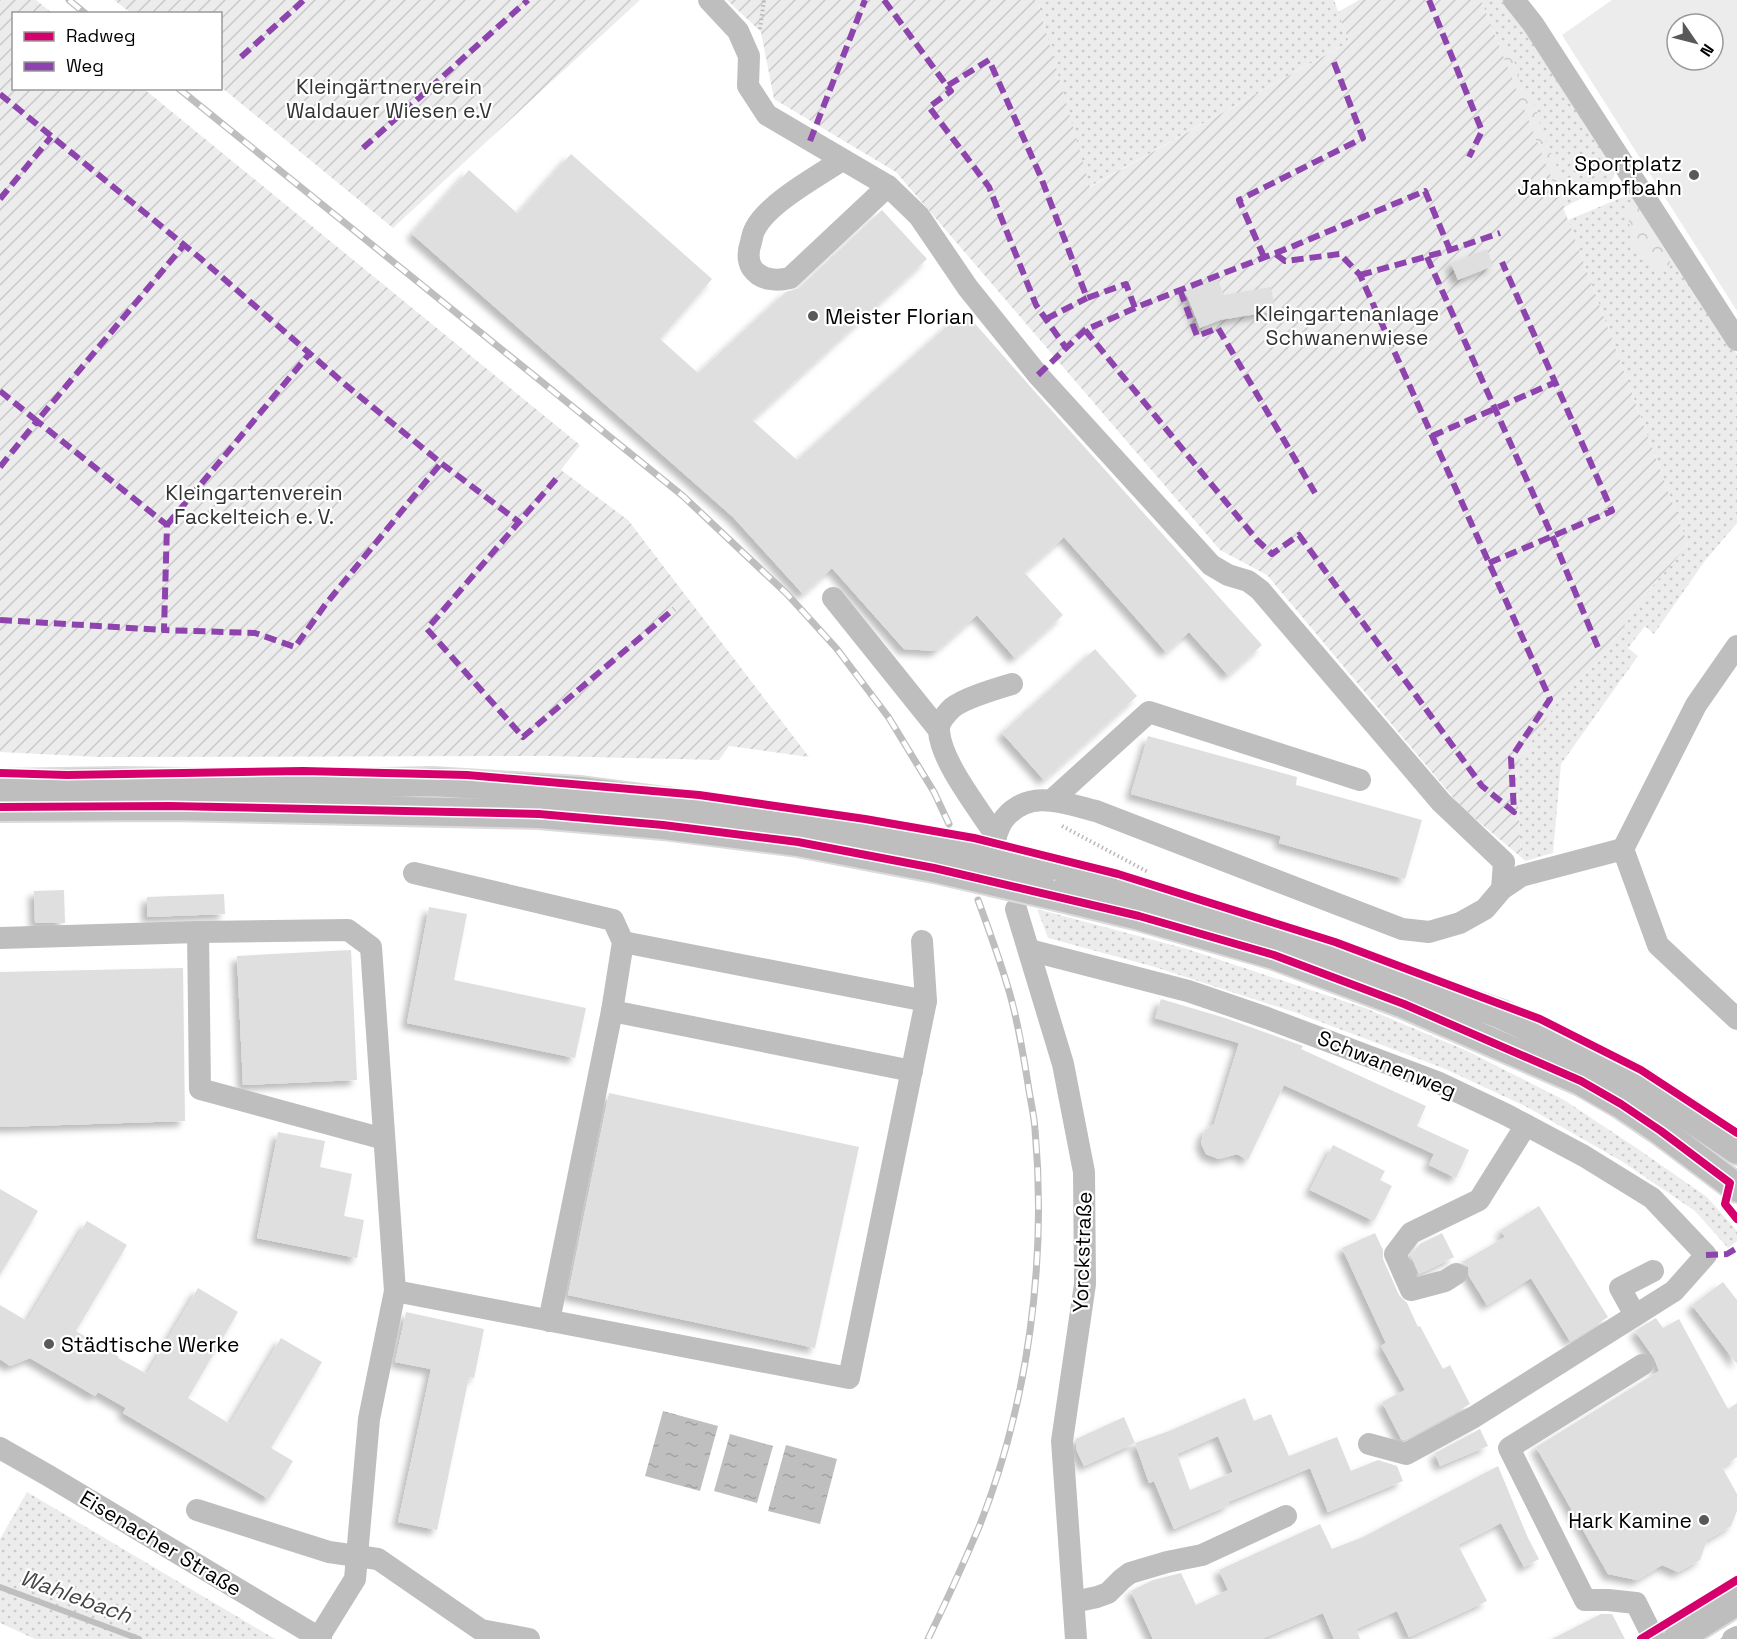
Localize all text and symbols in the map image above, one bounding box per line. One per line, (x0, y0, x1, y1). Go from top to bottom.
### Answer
legend (12, 12, 222, 90)
north arrow (1665, 12, 1725, 72)
text: Radweg (66, 24, 136, 47)
text: N (1695, 40, 1719, 61)
text: Weg (66, 54, 104, 77)
park label: Kleingärtnerverein Waldauer Wiesen e.V (286, 73, 492, 124)
place label: Sportplatz Jahnkampfbahn (1517, 150, 1682, 201)
marker: Sportplatz Jahnkampfbahn (1687, 168, 1701, 182)
park label: Kleingartenanlage Schwanenwiese (1255, 300, 1439, 351)
place label: Meister Florian (825, 303, 974, 330)
marker: Meister Florian (806, 309, 820, 323)
park label: Kleingartenverein Fackelteich e. V. (165, 479, 343, 530)
street label: Schwanenweg (1314, 1024, 1460, 1104)
street label: Yorckstraße (1066, 1191, 1098, 1313)
place label: Städtische Werke (61, 1331, 239, 1358)
marker: Städtische Werke (42, 1337, 56, 1351)
street label: Eisenacher Straße (75, 1484, 247, 1602)
place label: Hark Kamine (1568, 1507, 1692, 1534)
marker: Hark Kamine (1697, 1513, 1711, 1527)
water label: Wahlebach (16, 1563, 136, 1629)

